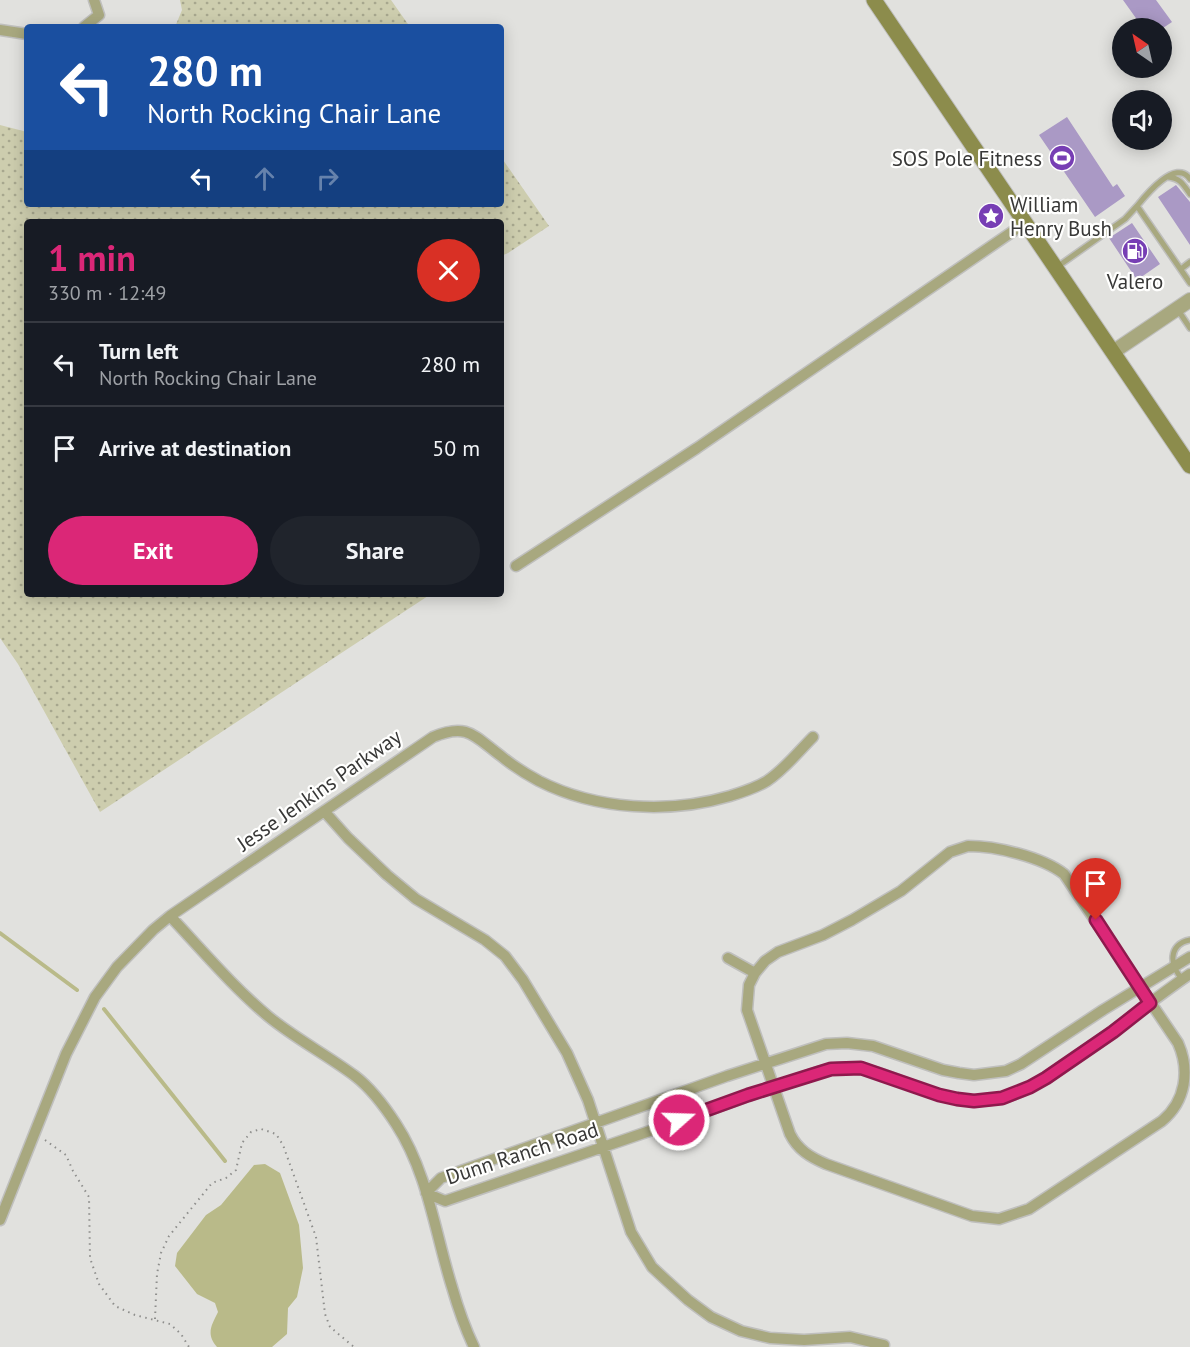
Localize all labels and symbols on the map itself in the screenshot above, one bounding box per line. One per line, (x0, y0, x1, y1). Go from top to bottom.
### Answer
north arrow (1112, 18, 1172, 78)
sports icon: SOS Pole Fitness (1047, 143, 1077, 173)
place label: SOS Pole Fitness (892, 145, 1042, 172)
place label: William Henry Bush (1010, 191, 1112, 242)
place icon: William Henry Bush (976, 201, 1006, 231)
fuel station icon: Valero (1120, 236, 1150, 266)
place label: Valero (1106, 268, 1163, 295)
street label: Jesse Jenkins Parkway (231, 723, 407, 858)
pin (1070, 858, 1121, 920)
position arrow (647, 1088, 711, 1152)
street label: Dunn Ranch Road (442, 1116, 602, 1190)

